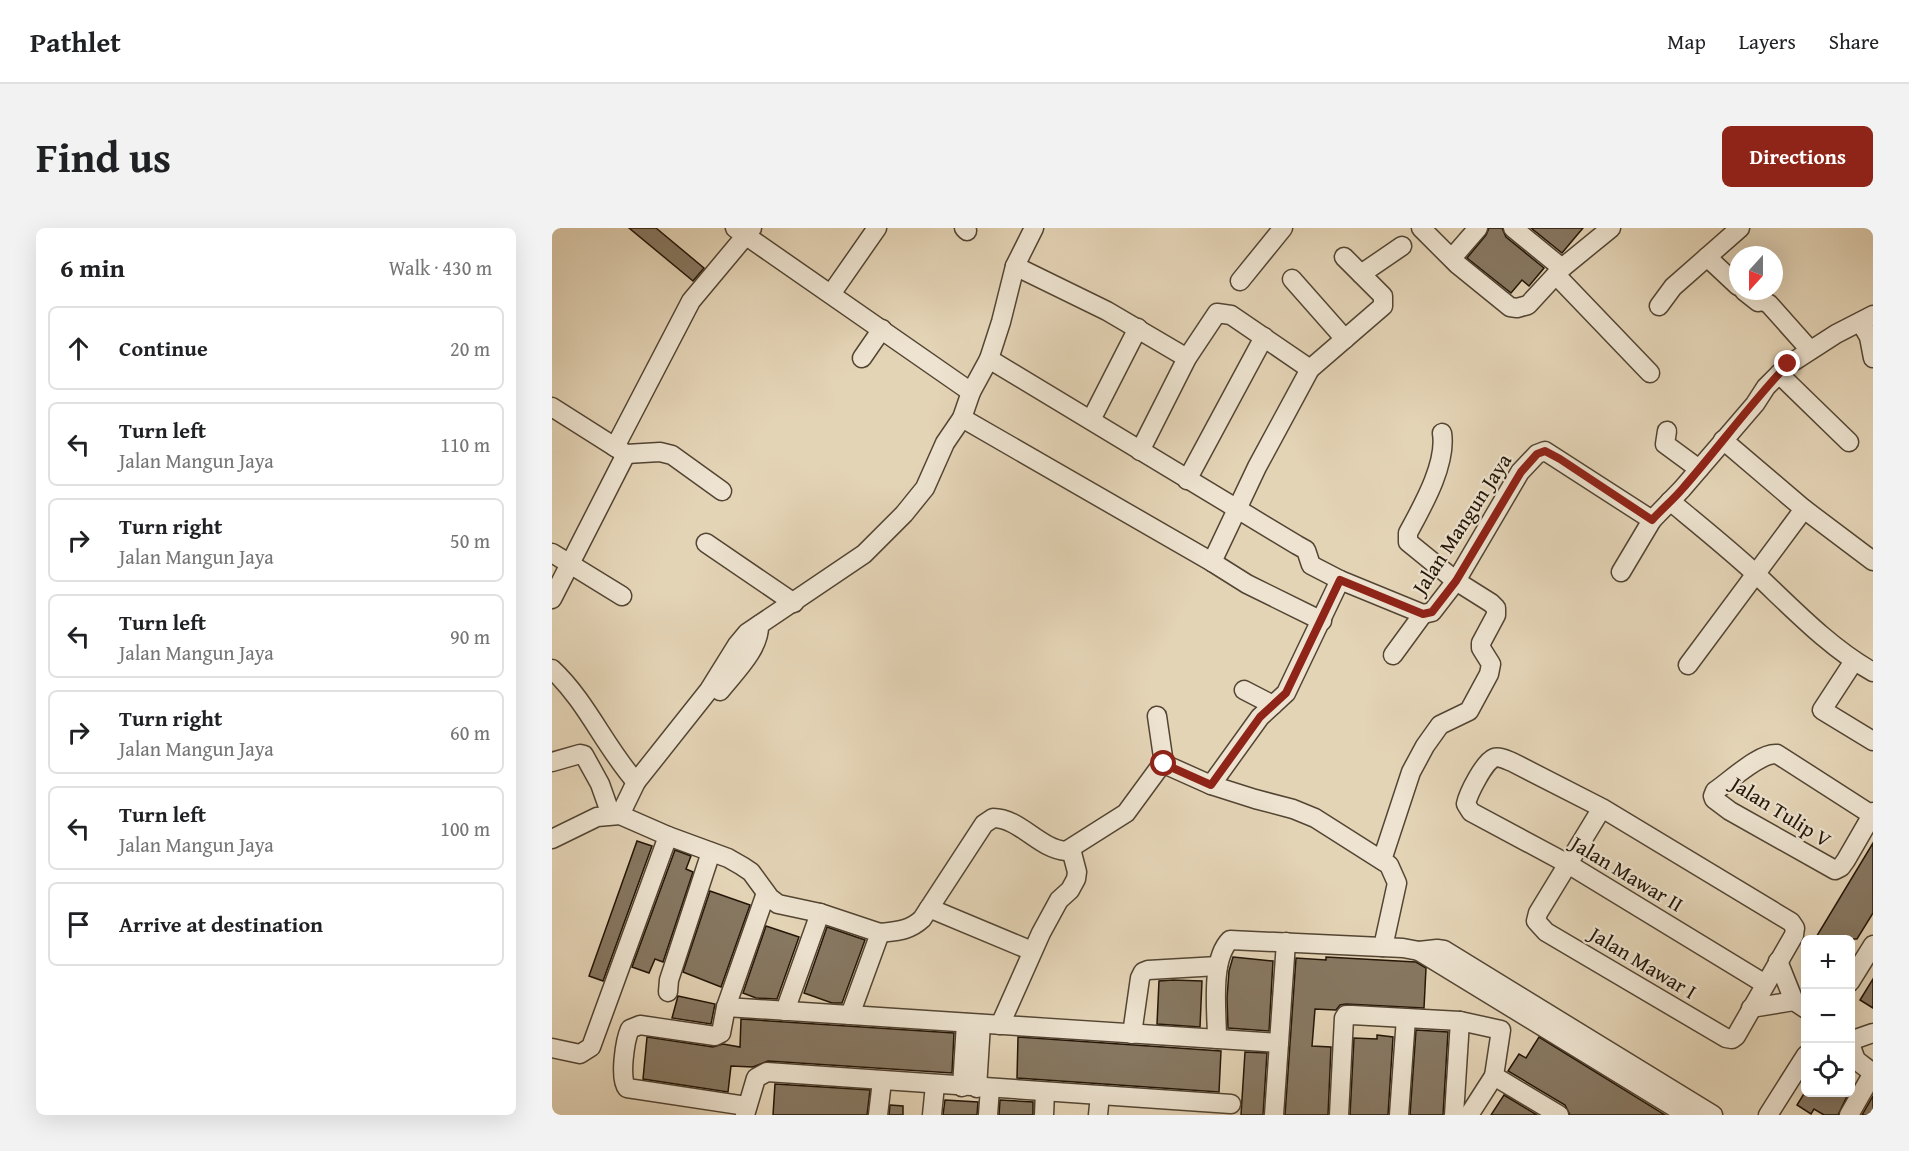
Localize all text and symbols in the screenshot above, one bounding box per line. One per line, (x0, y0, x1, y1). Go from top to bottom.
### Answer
text: Pathlet (30, 21, 121, 62)
text: Map (1667, 26, 1706, 57)
text: Layers (1739, 26, 1796, 57)
text: Share (1829, 26, 1879, 57)
text: Find us (36, 126, 171, 187)
button: Directions (1722, 126, 1873, 187)
north arrow (1729, 246, 1783, 300)
text: 6 min (60, 248, 125, 287)
text: Walk · 430 m (389, 253, 492, 282)
icon: ahead (62, 332, 95, 365)
text: Continue (119, 332, 208, 364)
text: 20 m (450, 334, 490, 363)
route end (1774, 350, 1800, 376)
text: Turn left (119, 414, 206, 446)
icon: left (62, 428, 95, 461)
text: 110 m (440, 430, 490, 459)
text: Jalan Mangun Jaya (119, 446, 274, 475)
street label: Jalan Mangun Jaya (1403, 447, 1519, 603)
text: Turn right (119, 510, 222, 542)
icon: right (62, 524, 95, 557)
text: 50 m (450, 526, 490, 555)
text: Jalan Mangun Jaya (119, 542, 274, 571)
text: Turn left (119, 606, 206, 638)
icon: left (62, 620, 95, 653)
text: 90 m (450, 622, 490, 651)
text: Jalan Mangun Jaya (119, 638, 274, 667)
text: Turn right (119, 702, 222, 734)
icon: right (62, 716, 95, 749)
text: 60 m (450, 718, 490, 747)
text: Jalan Mangun Jaya (119, 734, 274, 763)
route start (1150, 750, 1176, 776)
street label: Jalan Tulip V (1722, 767, 1838, 855)
text: Turn left (119, 798, 206, 830)
icon: left (62, 812, 95, 845)
text: 100 m (440, 814, 490, 843)
street label: Jalan Mawar II (1563, 826, 1689, 919)
text: Jalan Mangun Jaya (119, 830, 274, 859)
icon: arrive (62, 908, 95, 941)
text: Arrive at destination (119, 908, 323, 940)
street label: Jalan Mawar I (1581, 917, 1703, 1007)
map controls (1801, 935, 1855, 1097)
button: + (1801, 935, 1855, 989)
button: − (1801, 989, 1855, 1043)
button: locate (1801, 1043, 1855, 1097)

